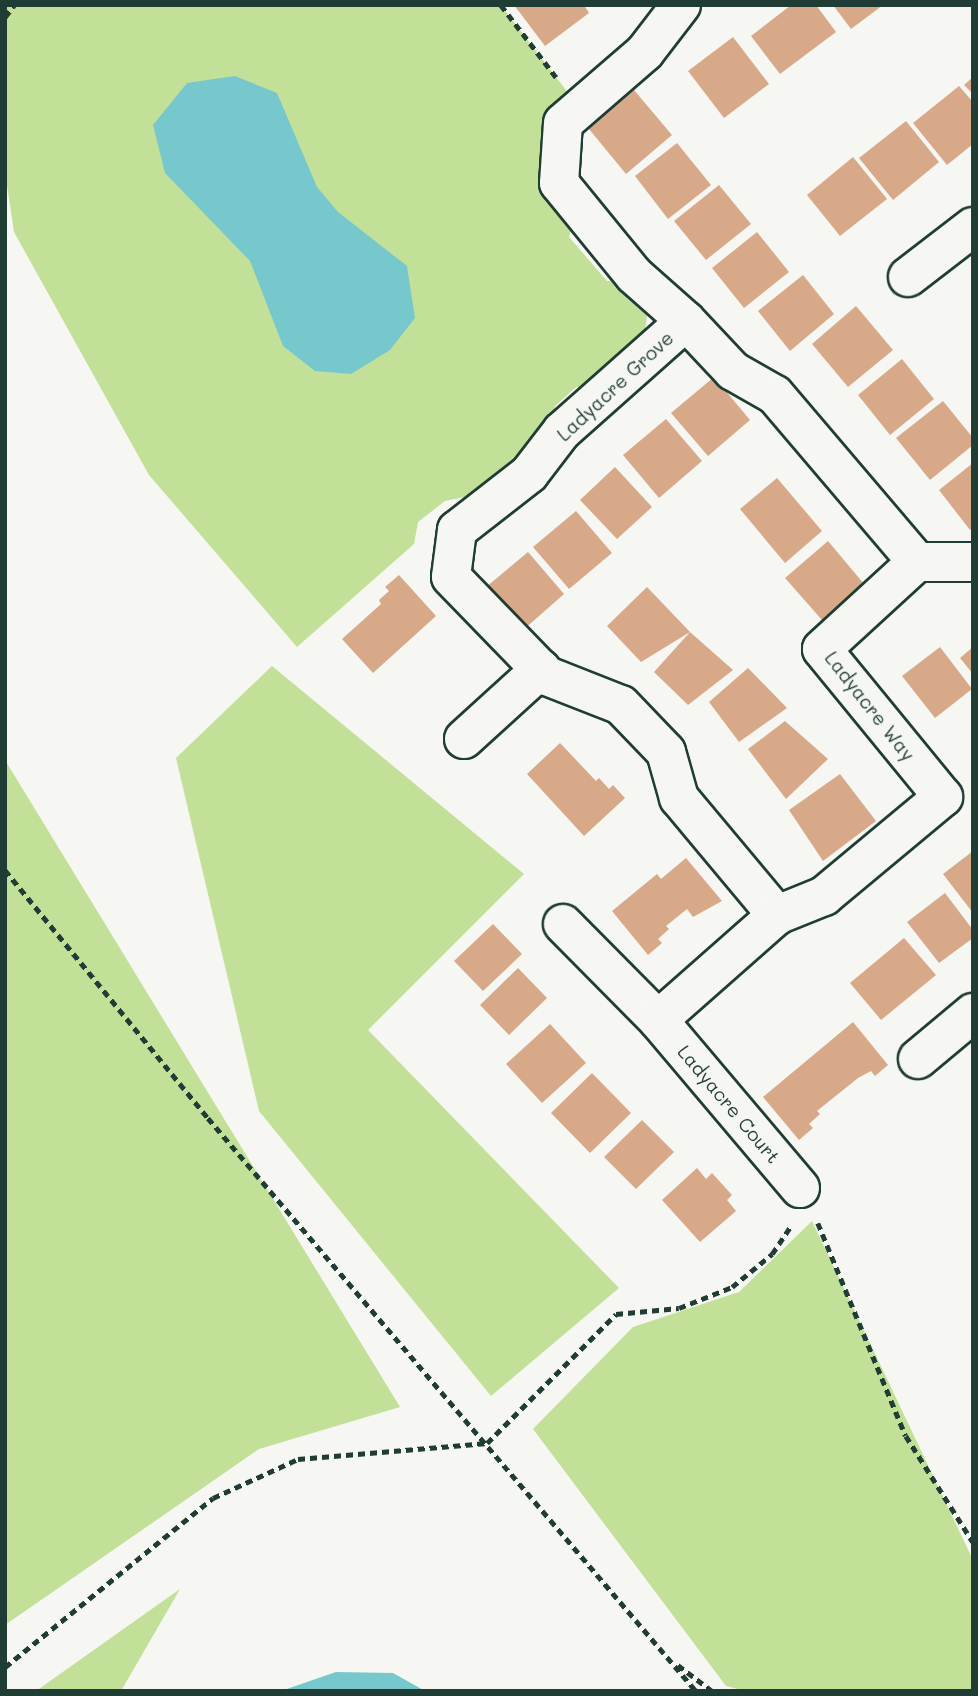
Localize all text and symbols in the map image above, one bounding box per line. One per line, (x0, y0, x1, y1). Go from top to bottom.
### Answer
street label: Ladyacre Grove (552, 326, 678, 446)
street label: Ladyacre Way (820, 647, 920, 765)
street label: Ladyacre Court (673, 1040, 785, 1168)

